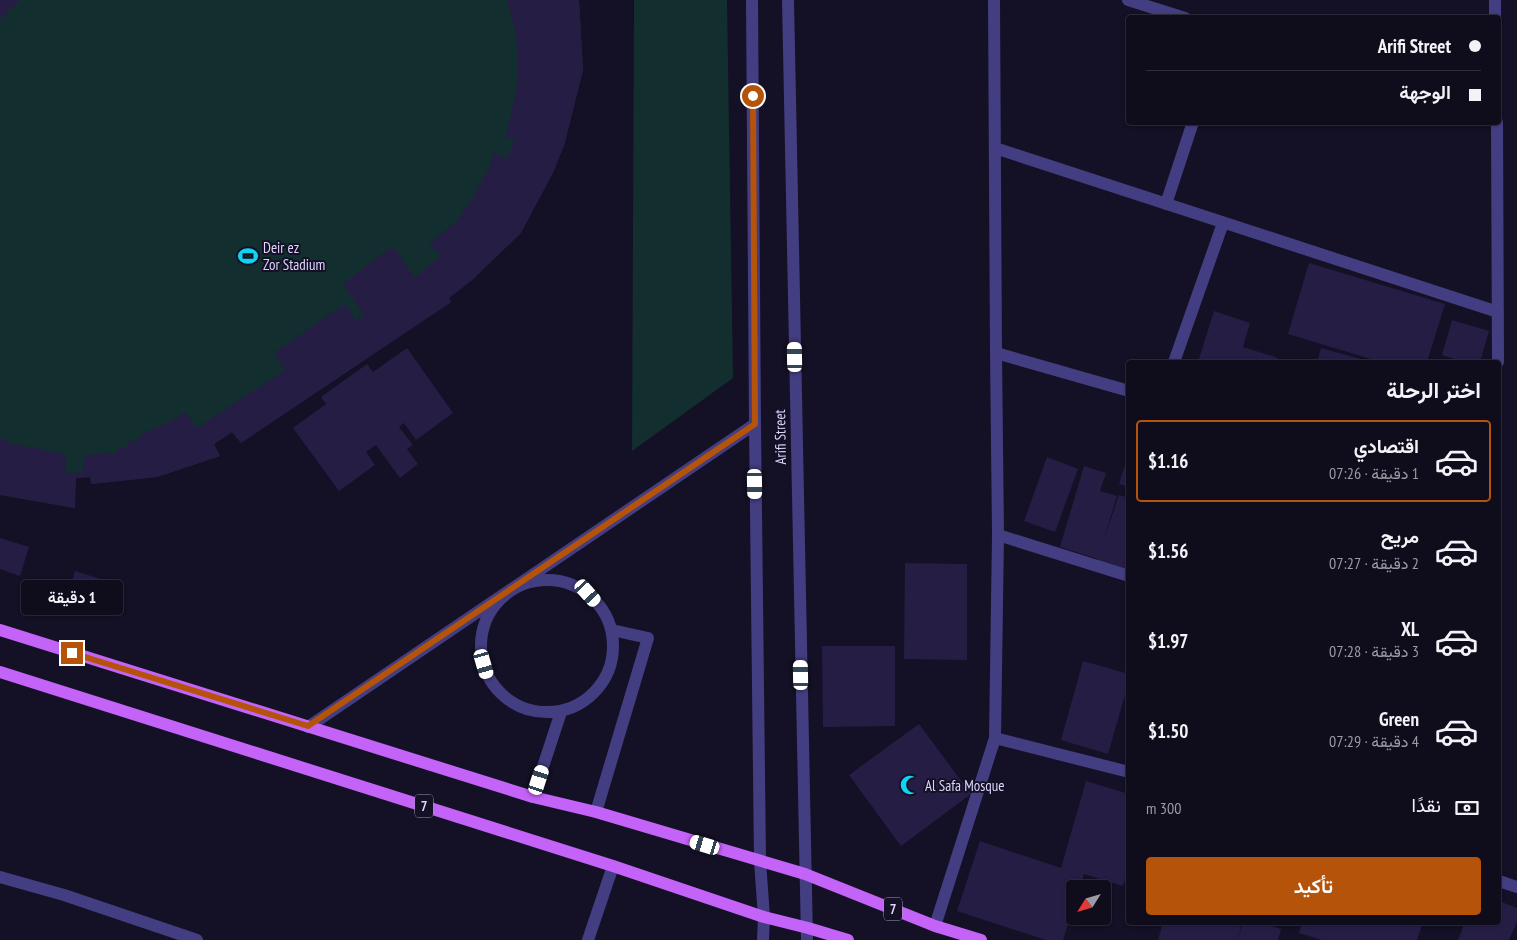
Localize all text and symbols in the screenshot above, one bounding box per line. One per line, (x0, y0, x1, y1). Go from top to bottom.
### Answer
text: Arifi Street (1378, 34, 1451, 58)
text: الوجهة (1399, 80, 1451, 104)
route start (742, 85, 764, 107)
place label: Deir ez Zor Stadium (263, 238, 325, 274)
sports icon: Deir ez Zor Stadium (237, 245, 259, 267)
car (787, 342, 802, 372)
text: اختر الرحلة (1386, 376, 1481, 404)
street label: Arifi Street (770, 409, 790, 465)
text: اقتصادي (1354, 434, 1419, 458)
icon: car (1434, 439, 1479, 484)
text: $1.16 (1148, 449, 1188, 473)
text: 1 دقيقة · 07:26 (1329, 463, 1419, 483)
car (747, 469, 762, 499)
text: مريح (1381, 524, 1419, 548)
icon: car (1434, 529, 1479, 574)
text: $1.56 (1148, 539, 1188, 563)
text: 2 دقيقة · 07:27 (1329, 553, 1419, 573)
car (572, 577, 603, 609)
callout: 1 دقيقة (21, 580, 123, 616)
text: 1 دقيقة (48, 587, 96, 607)
text: XL (1401, 617, 1419, 641)
icon: car (1434, 619, 1479, 664)
text: $1.97 (1148, 629, 1188, 653)
text: 3 دقيقة · 07:28 (1329, 641, 1419, 661)
route end (61, 642, 83, 664)
car (472, 648, 495, 680)
car (793, 660, 808, 690)
text: Green (1379, 707, 1419, 731)
icon: car (1434, 709, 1479, 754)
text: $1.50 (1148, 719, 1188, 743)
text: 4 دقيقة · 07:29 (1329, 731, 1419, 751)
car (527, 763, 550, 797)
mosque icon: Al Safa Mosque (899, 774, 921, 796)
place label: Al Safa Mosque (925, 776, 1005, 795)
text: نقدًا (1412, 793, 1441, 817)
road number: 7 (415, 794, 433, 818)
icon: cash (1453, 794, 1481, 822)
text: 300 m (1146, 798, 1181, 818)
car (688, 833, 721, 857)
button: تأكيد (1146, 857, 1481, 915)
north arrow (1066, 880, 1111, 925)
map controls (1066, 880, 1111, 925)
road number: 7 (884, 898, 902, 921)

